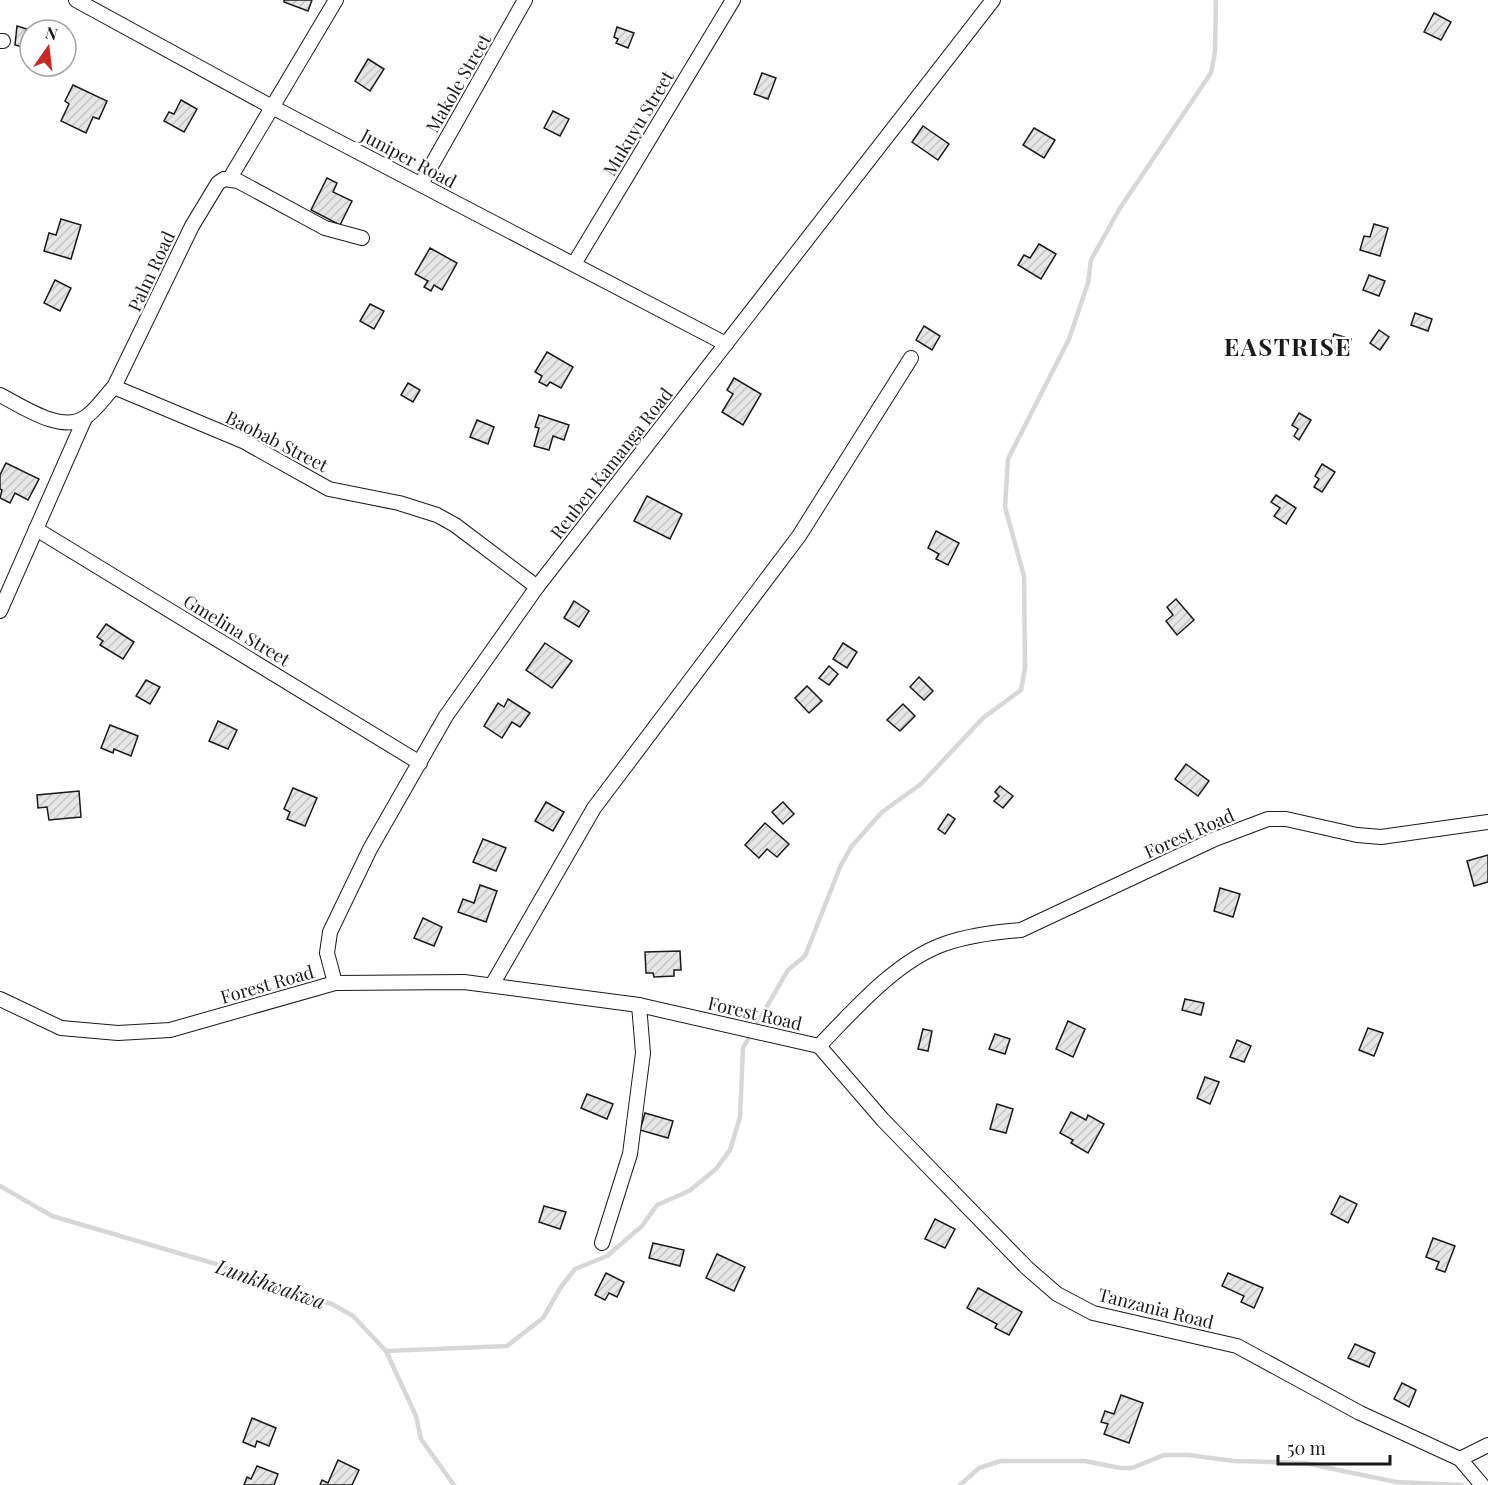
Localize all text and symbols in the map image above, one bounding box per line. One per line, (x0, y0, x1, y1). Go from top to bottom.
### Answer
north arrow (18, 18, 78, 78)
text: N (44, 21, 60, 45)
street label: Makole Street (420, 29, 496, 137)
street label: Mukuyu Street (597, 65, 679, 180)
street label: Juniper Road (356, 122, 461, 193)
street label: Palm Road (122, 226, 180, 315)
district label: EASTRISE (1224, 330, 1352, 362)
street label: Reuben Kamanga Road (544, 382, 678, 543)
street label: Baobab Street (222, 405, 333, 477)
street label: Gmelina Street (179, 589, 295, 672)
street label: Forest Road (1140, 802, 1238, 863)
street label: Forest Road (218, 959, 317, 1009)
street label: Forest Road (706, 991, 805, 1036)
water label: Lunkhwakwa (212, 1251, 329, 1314)
street label: Tanzania Road (1096, 1282, 1217, 1334)
scale bar (1278, 1428, 1390, 1466)
text: 50 m (1287, 1436, 1326, 1460)

